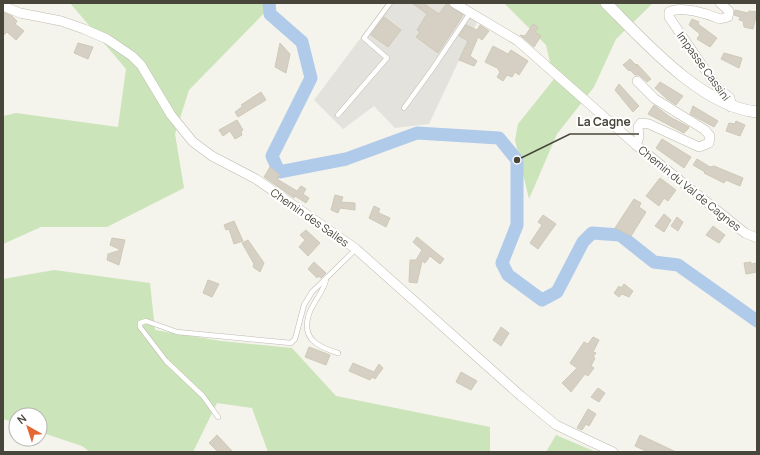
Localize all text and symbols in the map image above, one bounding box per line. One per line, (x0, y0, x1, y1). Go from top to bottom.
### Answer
street label: Impasse Cassini (674, 28, 734, 104)
callout: La Cagne (570, 110, 639, 134)
text: La Cagne (577, 113, 631, 130)
street label: Chemin du Val de Cagnes (636, 142, 745, 234)
street label: Chemin des Salles (268, 184, 352, 250)
north arrow (8, 407, 48, 447)
text: N (14, 410, 29, 427)

